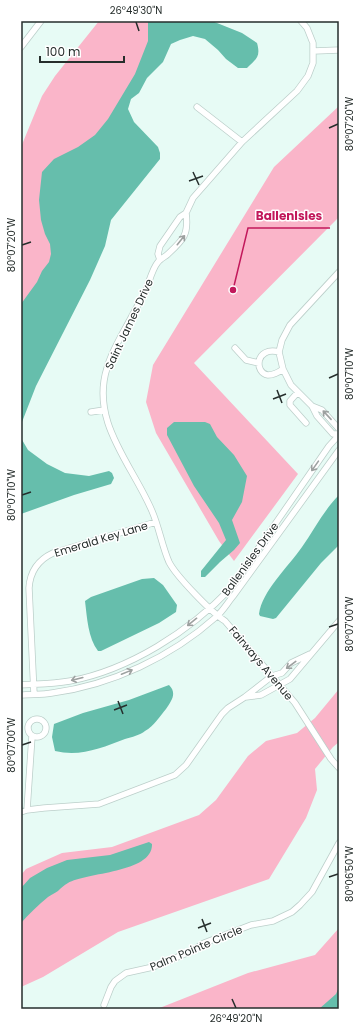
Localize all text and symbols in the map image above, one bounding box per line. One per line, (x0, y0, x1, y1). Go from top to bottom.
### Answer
text: 26°49'30"N (110, 3, 162, 18)
scale bar (40, 38, 124, 64)
text: 100 m (46, 43, 80, 60)
text: 80°07'20"W (342, 96, 357, 151)
callout: BallenIsles (248, 204, 330, 228)
text: BallenIsles (256, 207, 323, 224)
text: 80°07'20"W (4, 217, 19, 272)
one-way arrow (177, 235, 185, 246)
street label: Saint James Drive (101, 276, 157, 372)
text: 80°07'10"W (342, 348, 357, 400)
one-way arrow (323, 411, 332, 421)
one-way arrow (311, 460, 319, 471)
text: 80°07'10"W (4, 469, 19, 521)
street label: Emerald Key Lane (52, 517, 150, 561)
street label: Ballenisles Drive (218, 519, 282, 599)
text: 80°07'00"W (342, 596, 357, 652)
one-way arrow (187, 618, 198, 627)
street label: Fairways Avenue (225, 622, 297, 704)
one-way arrow (285, 661, 296, 669)
one-way arrow (120, 668, 132, 675)
one-way arrow (70, 676, 83, 683)
text: 80°07'00"W (4, 717, 19, 773)
text: 80°06'50"W (342, 846, 357, 902)
street label: Palm Pointe Circle (147, 921, 245, 975)
text: 26°49'20"N (210, 1011, 262, 1026)

